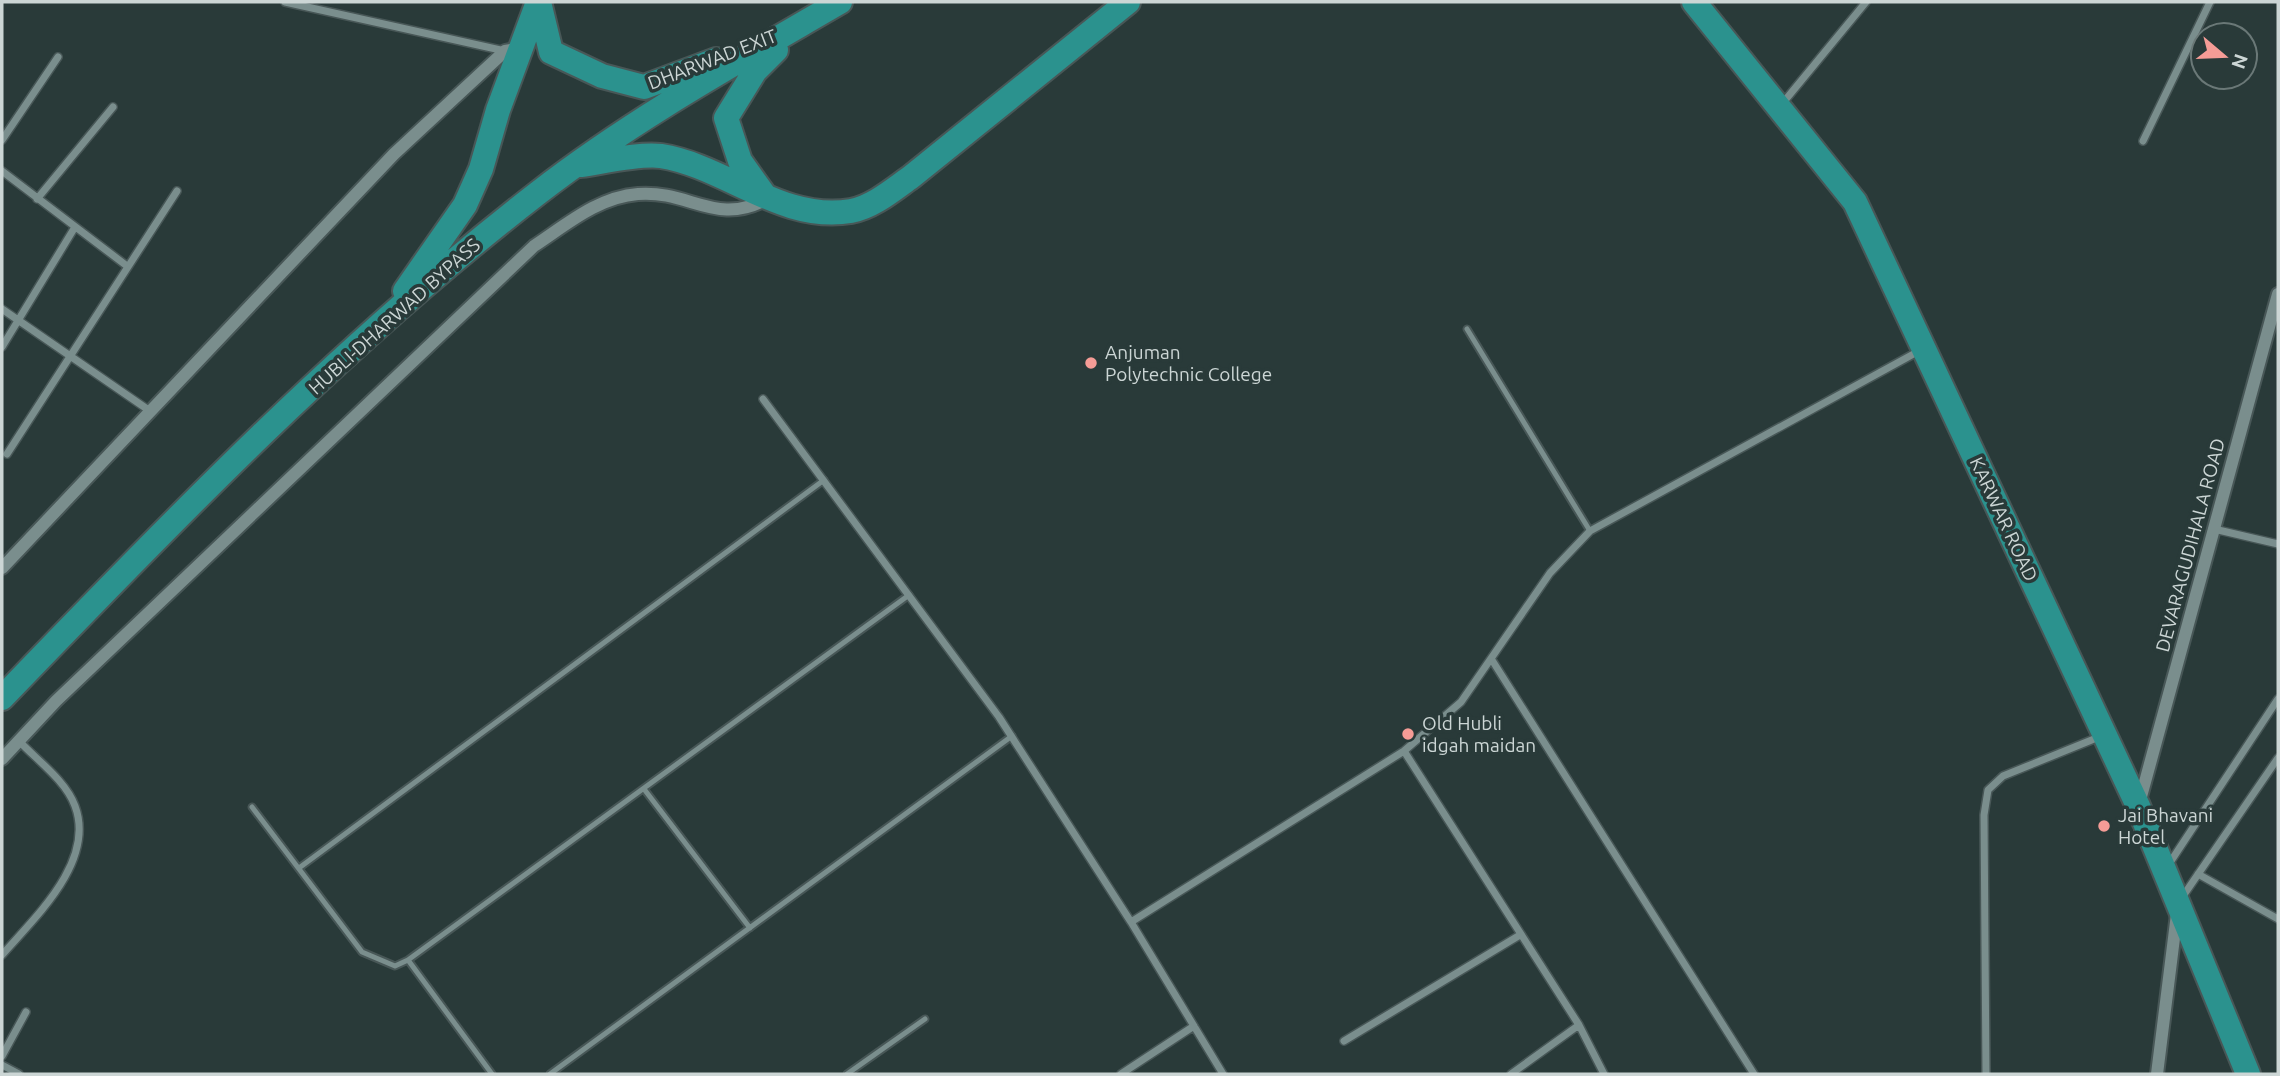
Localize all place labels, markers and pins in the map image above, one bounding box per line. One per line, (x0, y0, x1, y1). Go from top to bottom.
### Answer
place label: Anjuman Polytechnic College (1105, 341, 1272, 385)
marker: Anjuman Polytechnic College (1083, 355, 1099, 371)
place label: Old Hubli idgah maidan (1422, 712, 1536, 756)
marker: Old Hubli idgah maidan (1400, 726, 1416, 742)
place label: Jai Bhavani Hotel (2118, 804, 2213, 848)
marker: Jai Bhavani Hotel (2096, 818, 2112, 834)

